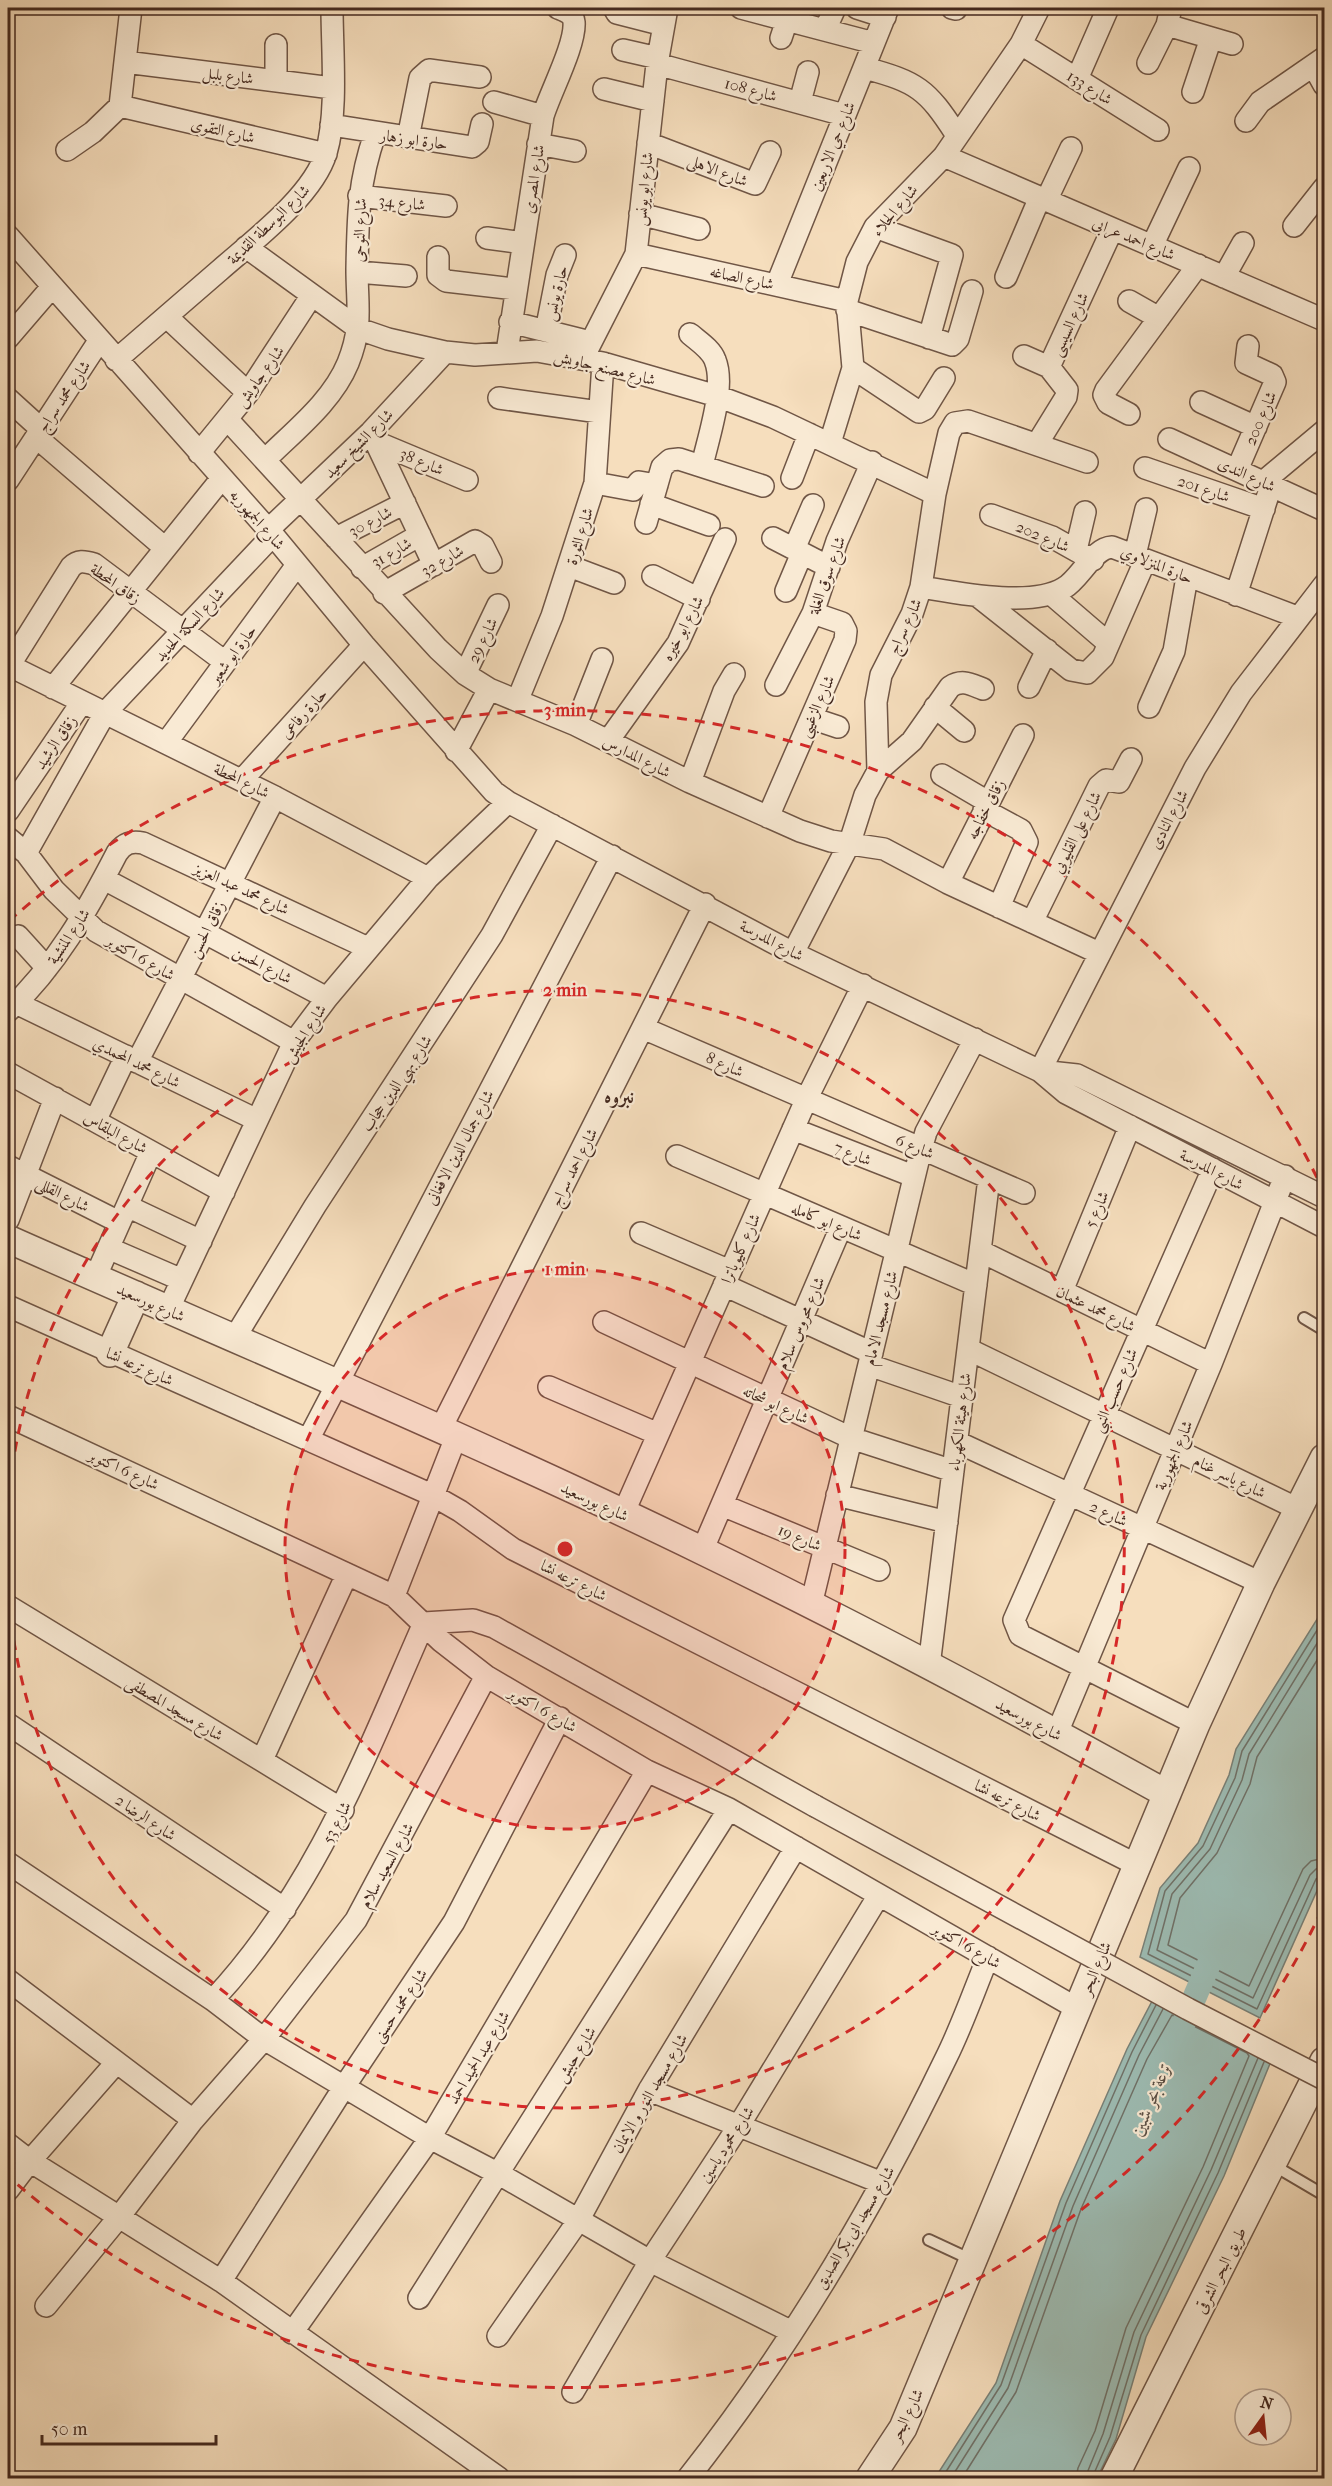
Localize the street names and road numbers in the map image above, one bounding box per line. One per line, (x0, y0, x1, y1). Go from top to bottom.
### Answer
street label: شارع بلبل (201, 63, 255, 92)
street label: شارع 133 (1061, 66, 1116, 112)
street label: شارع 108 (721, 73, 779, 109)
street label: شارع حي الاربعين (806, 99, 863, 195)
street label: شارع التقوى (188, 114, 257, 151)
street label: حارة ابو زهار (377, 125, 449, 155)
street label: شارع المصرى (519, 143, 552, 216)
street label: شارع الاهلى (684, 150, 751, 194)
street label: شارع ابو يونس (630, 151, 661, 227)
street label: شارع البوسطة القديمة (223, 180, 316, 271)
street label: شارع الجلاء (867, 180, 925, 243)
street label: شارع 34 (377, 191, 426, 218)
street label: شارع النوحى (349, 198, 374, 263)
street label: شارع احمد عرابى (1088, 213, 1178, 268)
street label: شارع الصاغه (707, 261, 776, 297)
street label: حارة يونس (539, 263, 573, 323)
street label: شارع السيسى (1046, 289, 1096, 361)
street label: شارع جاويش (231, 342, 291, 413)
street label: شارع مصنع جاويش (551, 346, 658, 395)
street label: شارع محمد سراج (33, 357, 98, 438)
street label: شارع 200 (1241, 388, 1284, 450)
street label: شارع الشيخ سعيد (320, 405, 401, 486)
street label: شارع 38 (395, 444, 447, 483)
street label: شارع الندى (1213, 453, 1279, 500)
street label: شارع 201 (1174, 471, 1232, 510)
street label: شارع الجمهوريه (223, 485, 289, 556)
street label: شارع 30 (345, 502, 397, 544)
street label: شارع الثورة (562, 505, 601, 568)
street label: شارع 202 (1012, 517, 1073, 560)
street label: شارع 31 (368, 533, 417, 575)
street label: شارع سوق الغلة (803, 533, 853, 619)
street label: شارع 32 (418, 541, 469, 584)
street label: حارة المنزلاوي (1117, 541, 1196, 590)
street label: زقاق المحطة (87, 559, 145, 608)
street label: شارع السكة الحديد (150, 583, 231, 668)
street label: شارع ابو خيره (657, 592, 711, 666)
street label: شارع سراج (883, 595, 930, 659)
street label: شارع 29 (463, 615, 505, 668)
street label: حارة ابو شعير (203, 621, 261, 690)
street label: شارع الزغيبى (794, 672, 842, 742)
street label: حارة رفاعى (276, 684, 331, 742)
street label: زقاق الرشيد (30, 712, 80, 773)
street label: شارع المدارس (598, 731, 674, 785)
street label: شارع المحطة (209, 759, 273, 806)
street label: زقاق خفاجه (962, 776, 1009, 843)
street label: شارع النادى (1145, 786, 1195, 854)
street label: شارع على القليوبي (1048, 788, 1109, 878)
street label: شارع محمد عبد العزيز (188, 857, 292, 922)
street label: زقاق الحسن (184, 897, 231, 962)
street label: شارع المنشية (43, 905, 97, 970)
street label: شارع المدرسة (735, 916, 807, 969)
street label: شارع 6 اكتوبر (99, 929, 178, 988)
street label: شارع الحسن (228, 941, 295, 991)
street label: شارع الجيش (278, 1000, 334, 1068)
street label: شارع بهي الدين حجاب (357, 1031, 441, 1139)
street label: شارع محمد المحمدي (88, 1033, 183, 1095)
street label: شارع 8 (701, 1048, 747, 1085)
street label: شارع جمال الدين الافغانى (421, 1086, 501, 1210)
street label: شارع البلقاس (79, 1107, 151, 1161)
street label: شارع احمد سراج (546, 1125, 606, 1212)
street label: شارع 6 (891, 1130, 937, 1167)
street label: شارع 7 (830, 1137, 874, 1173)
street label: شارع المدرسة (1175, 1145, 1247, 1198)
street label: شارع القللى (31, 1173, 93, 1219)
street label: شارع 5 (1080, 1188, 1116, 1232)
street label: شارع ابو كامله (787, 1198, 865, 1248)
street label: شارع كليوباترا (717, 1210, 768, 1288)
street label: شارع مسجد الامام (860, 1269, 906, 1369)
street label: شارع محروس سلام (772, 1274, 833, 1375)
street label: شارع بورسعيد (112, 1279, 188, 1330)
street label: شارع محمد عثمان (1051, 1281, 1138, 1339)
street label: شارع ترعه نشا (102, 1343, 176, 1393)
street label: شارع حسب النبى (1087, 1345, 1145, 1437)
street label: شارع هيئة الكهرباء (944, 1372, 979, 1473)
street label: شارع ابو شحاته (738, 1381, 812, 1432)
street label: شارع الجمهورية (1150, 1417, 1200, 1495)
street label: شارع 6 اكتوبر (82, 1444, 162, 1498)
street label: شارع ياسر غنام (1188, 1451, 1269, 1507)
street label: شارع بورسعيد (556, 1478, 632, 1529)
street label: شارع 2 (1085, 1497, 1131, 1534)
street label: شارع 19 (774, 1520, 824, 1559)
street label: شارع ترعه نشا (536, 1556, 610, 1609)
street label: شارع مسجد المصطفى (121, 1672, 227, 1748)
street label: شارع 6 اكتوبر (501, 1681, 580, 1740)
street label: شارع بورسعيد (990, 1694, 1065, 1748)
street label: شارع ترعه نشا (970, 1776, 1044, 1829)
street label: شارع الرضا 2 (109, 1790, 180, 1848)
street label: شارع 53 (318, 1798, 359, 1848)
street label: شارع السعيد سلام (355, 1819, 422, 1914)
street label: شارع 6 اكتوبر (925, 1917, 1004, 1976)
street label: شارع البحر (1075, 1938, 1119, 2001)
street label: شارع محمد حسنى (368, 1965, 434, 2048)
street label: شارع عبد الحميد احمد (443, 2007, 517, 2109)
street label: شارع حبش (551, 2023, 603, 2088)
street label: شارع مسجد النور و الايمان (607, 2030, 695, 2158)
street label: شارع محمود ياسين (695, 2103, 761, 2188)
street label: شارع مسجد ابى بكر الصديق (810, 2162, 902, 2294)
street label: طريق البحر الشرقى (1191, 2224, 1251, 2317)
street label: شارع البحر (885, 2386, 931, 2448)

